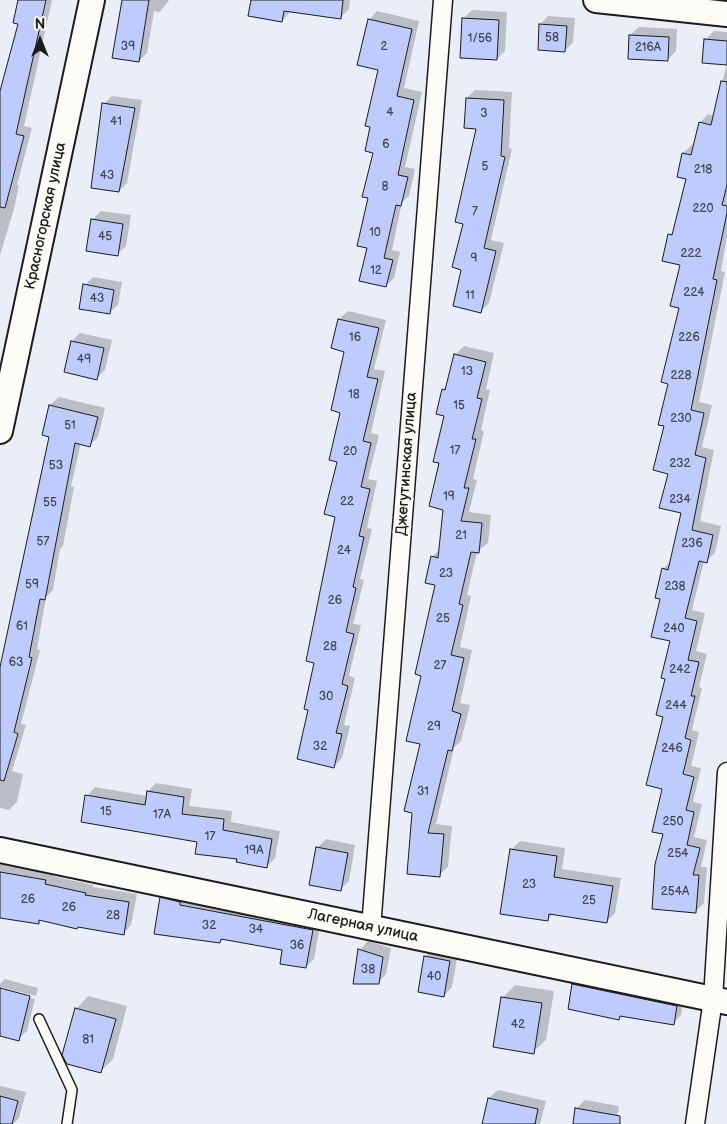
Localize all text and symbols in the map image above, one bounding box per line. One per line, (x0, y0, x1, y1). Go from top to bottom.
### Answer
north arrow (15, 15, 65, 65)
text: N (35, 16, 45, 33)
house number: 58 (545, 31, 559, 45)
house number: 1/56 (468, 32, 492, 46)
house number: 39 (121, 40, 135, 54)
house number: 2 (380, 40, 388, 54)
house number: 216А (635, 41, 661, 55)
house number: 4 (386, 106, 394, 120)
house number: 3 (480, 107, 488, 121)
house number: 41 (110, 115, 122, 129)
house number: 6 (382, 138, 390, 152)
street label: Красногорская улица (22, 141, 70, 291)
house number: 5 (482, 160, 488, 174)
house number: 218 (694, 163, 712, 177)
house number: 43 (100, 169, 114, 183)
house number: 8 (382, 180, 388, 194)
house number: 220 (692, 202, 714, 216)
house number: 7 (472, 205, 478, 219)
house number: 10 (369, 226, 381, 240)
house number: 45 (98, 230, 112, 244)
house number: 222 (680, 247, 702, 261)
house number: 9 (471, 252, 477, 266)
house number: 12 (370, 264, 382, 278)
house number: 224 (683, 286, 705, 300)
house number: 11 (465, 289, 475, 303)
house number: 43 (90, 292, 104, 306)
house number: 16 (349, 331, 361, 345)
house number: 226 (678, 331, 700, 345)
house number: 49 (77, 353, 91, 367)
house number: 13 (461, 365, 473, 379)
house number: 228 (670, 369, 692, 383)
house number: 18 (348, 388, 360, 402)
street label: Джегутинская улица (393, 392, 421, 536)
house number: 15 (453, 399, 465, 413)
house number: 230 (670, 412, 692, 426)
house number: 51 (64, 419, 76, 433)
house number: 17 (450, 444, 460, 458)
house number: 20 (343, 445, 357, 459)
house number: 232 (669, 457, 691, 471)
house number: 53 (49, 459, 63, 473)
house number: 19 (443, 490, 455, 504)
house number: 234 (669, 493, 691, 507)
house number: 22 (340, 495, 354, 509)
house number: 55 (43, 496, 57, 510)
house number: 21 (455, 529, 467, 543)
house number: 57 (37, 535, 49, 549)
house number: 236 (681, 537, 703, 551)
house number: 24 (337, 544, 351, 558)
house number: 23 (439, 567, 453, 581)
house number: 59 (25, 578, 39, 592)
house number: 238 (664, 580, 686, 594)
house number: 26 (328, 594, 342, 608)
house number: 25 (436, 612, 450, 626)
house number: 61 (16, 620, 28, 634)
house number: 240 (663, 622, 685, 636)
house number: 28 (323, 640, 337, 654)
house number: 63 (9, 656, 23, 670)
house number: 27 (434, 659, 446, 673)
house number: 242 (669, 663, 691, 677)
house number: 30 (319, 690, 333, 704)
house number: 244 (665, 699, 687, 713)
house number: 29 (427, 720, 441, 734)
house number: 32 (313, 740, 327, 754)
house number: 246 (661, 742, 683, 756)
house number: 31 (417, 785, 429, 799)
house number: 15 (100, 805, 112, 819)
house number: 17А (153, 808, 171, 822)
house number: 250 (662, 815, 684, 829)
house number: 17 (205, 830, 215, 844)
house number: 19А (245, 844, 263, 858)
house number: 254 (667, 847, 689, 861)
house number: 23 (522, 878, 536, 892)
house number: 254А (661, 885, 689, 899)
house number: 26 (21, 893, 35, 907)
house number: 25 (582, 894, 596, 908)
house number: 26 (62, 901, 76, 915)
street label: Лагерная улица (306, 906, 420, 946)
house number: 28 (106, 909, 120, 923)
house number: 32 (202, 919, 216, 933)
house number: 34 (249, 923, 263, 937)
house number: 36 (290, 939, 304, 953)
house number: 38 (361, 963, 375, 977)
house number: 40 (427, 970, 441, 984)
house number: 42 (511, 1018, 525, 1032)
house number: 81 (82, 1033, 94, 1047)

